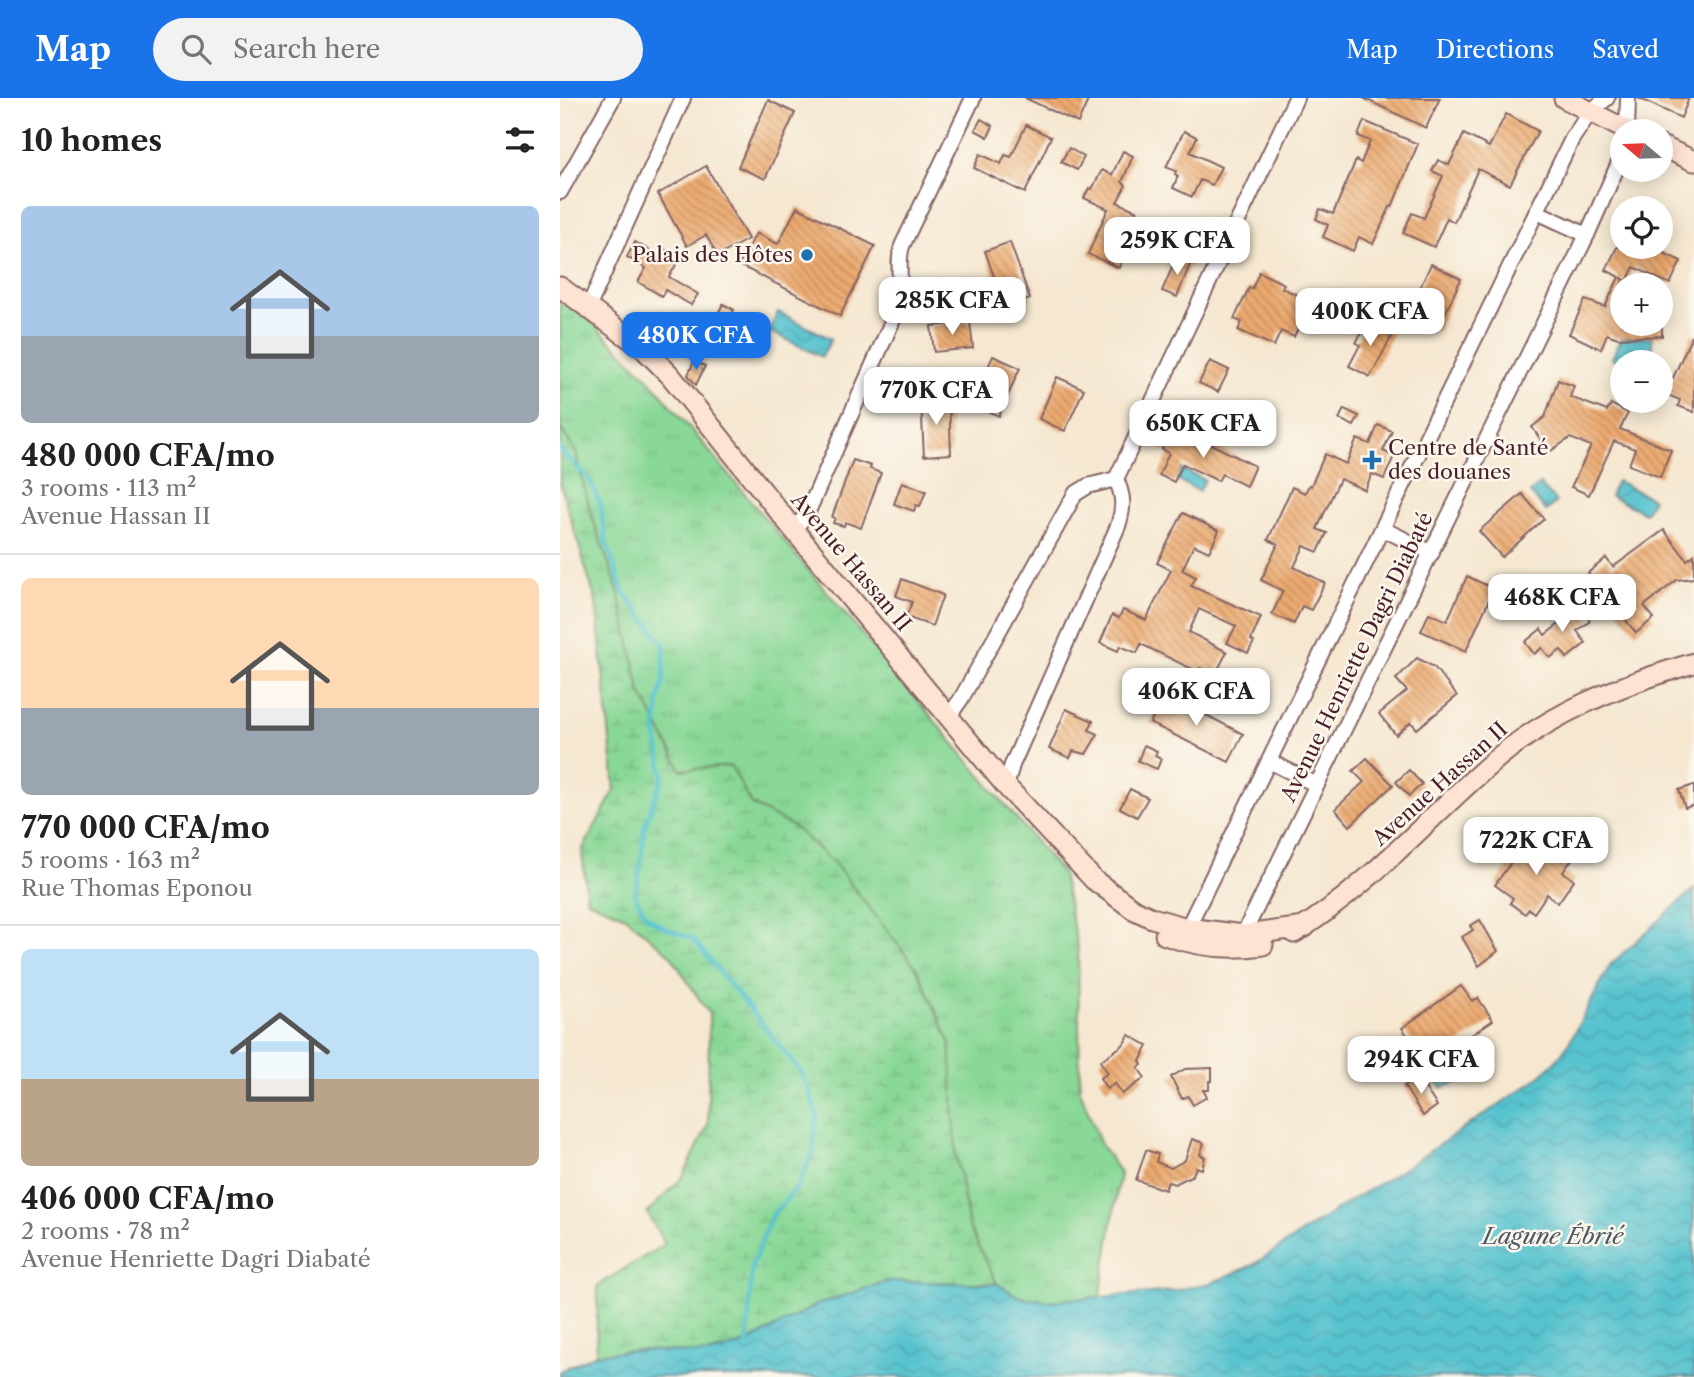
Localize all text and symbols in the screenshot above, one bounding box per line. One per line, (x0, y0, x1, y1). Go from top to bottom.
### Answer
search box (153, 18, 643, 81)
text: Map (35, 29, 111, 70)
icon: search (177, 30, 215, 68)
text: Search here (233, 33, 380, 65)
text: Map (1346, 35, 1398, 64)
text: Directions (1436, 35, 1554, 64)
text: Saved (1592, 35, 1659, 64)
north arrow (1610, 119, 1673, 182)
map controls (1610, 119, 1673, 413)
icon: filters (501, 121, 539, 159)
text: 10 homes (21, 122, 162, 159)
button: locate (1610, 196, 1673, 259)
pin: 259K CFA (1105, 218, 1249, 277)
text: 259K CFA (1120, 226, 1234, 254)
place label: Palais des Hôtes (632, 242, 793, 267)
marker: Palais des Hôtes (799, 247, 815, 263)
icon: home (217, 251, 343, 377)
button: + (1610, 273, 1673, 336)
pin: 285K CFA (880, 278, 1024, 337)
text: 285K CFA (895, 286, 1009, 314)
pin: 400K CFA (1298, 288, 1442, 348)
text: 400K CFA (1311, 297, 1429, 325)
pin: 480K CFA (624, 313, 768, 372)
text: 480K CFA (638, 321, 754, 349)
button: − (1610, 350, 1673, 413)
pin: 770K CFA (864, 368, 1008, 427)
text: 770K CFA (880, 376, 992, 404)
pin: 650K CFA (1131, 400, 1275, 460)
text: 650K CFA (1145, 409, 1261, 437)
place label: Centre de Santé des douanes (1388, 435, 1548, 484)
text: 480 000 CFA/mo (21, 437, 275, 474)
marker: Centre de Santé des douanes (1362, 450, 1382, 470)
text: 3 rooms · 113 m² (21, 474, 197, 502)
street label: Avenue Hassan II (786, 487, 917, 636)
text: Avenue Hassan II (21, 502, 211, 530)
street label: Avenue Henriette Dagri Diabaté (1275, 508, 1438, 807)
pin: 468K CFA (1490, 574, 1634, 634)
text: 468K CFA (1504, 583, 1620, 611)
icon: home (217, 623, 343, 749)
pin: 406K CFA (1124, 668, 1268, 728)
text: 406K CFA (1138, 677, 1254, 705)
street label: Avenue Hassan II (1366, 716, 1512, 851)
text: 770 000 CFA/mo (21, 809, 270, 846)
pin: 722K CFA (1464, 818, 1608, 877)
text: 722K CFA (1479, 826, 1593, 854)
text: 5 rooms · 163 m² (21, 846, 200, 874)
text: Rue Thomas Eponou (21, 874, 253, 902)
icon: home (217, 994, 343, 1120)
pin: 294K CFA (1349, 1037, 1493, 1096)
text: 294K CFA (1363, 1045, 1479, 1073)
text: 406 000 CFA/mo (21, 1180, 274, 1217)
text: 2 rooms · 78 m² (21, 1217, 190, 1245)
water label: Lagune Ébrié (1481, 1222, 1625, 1250)
text: Avenue Henriette Dagri Diabaté (21, 1245, 371, 1273)

